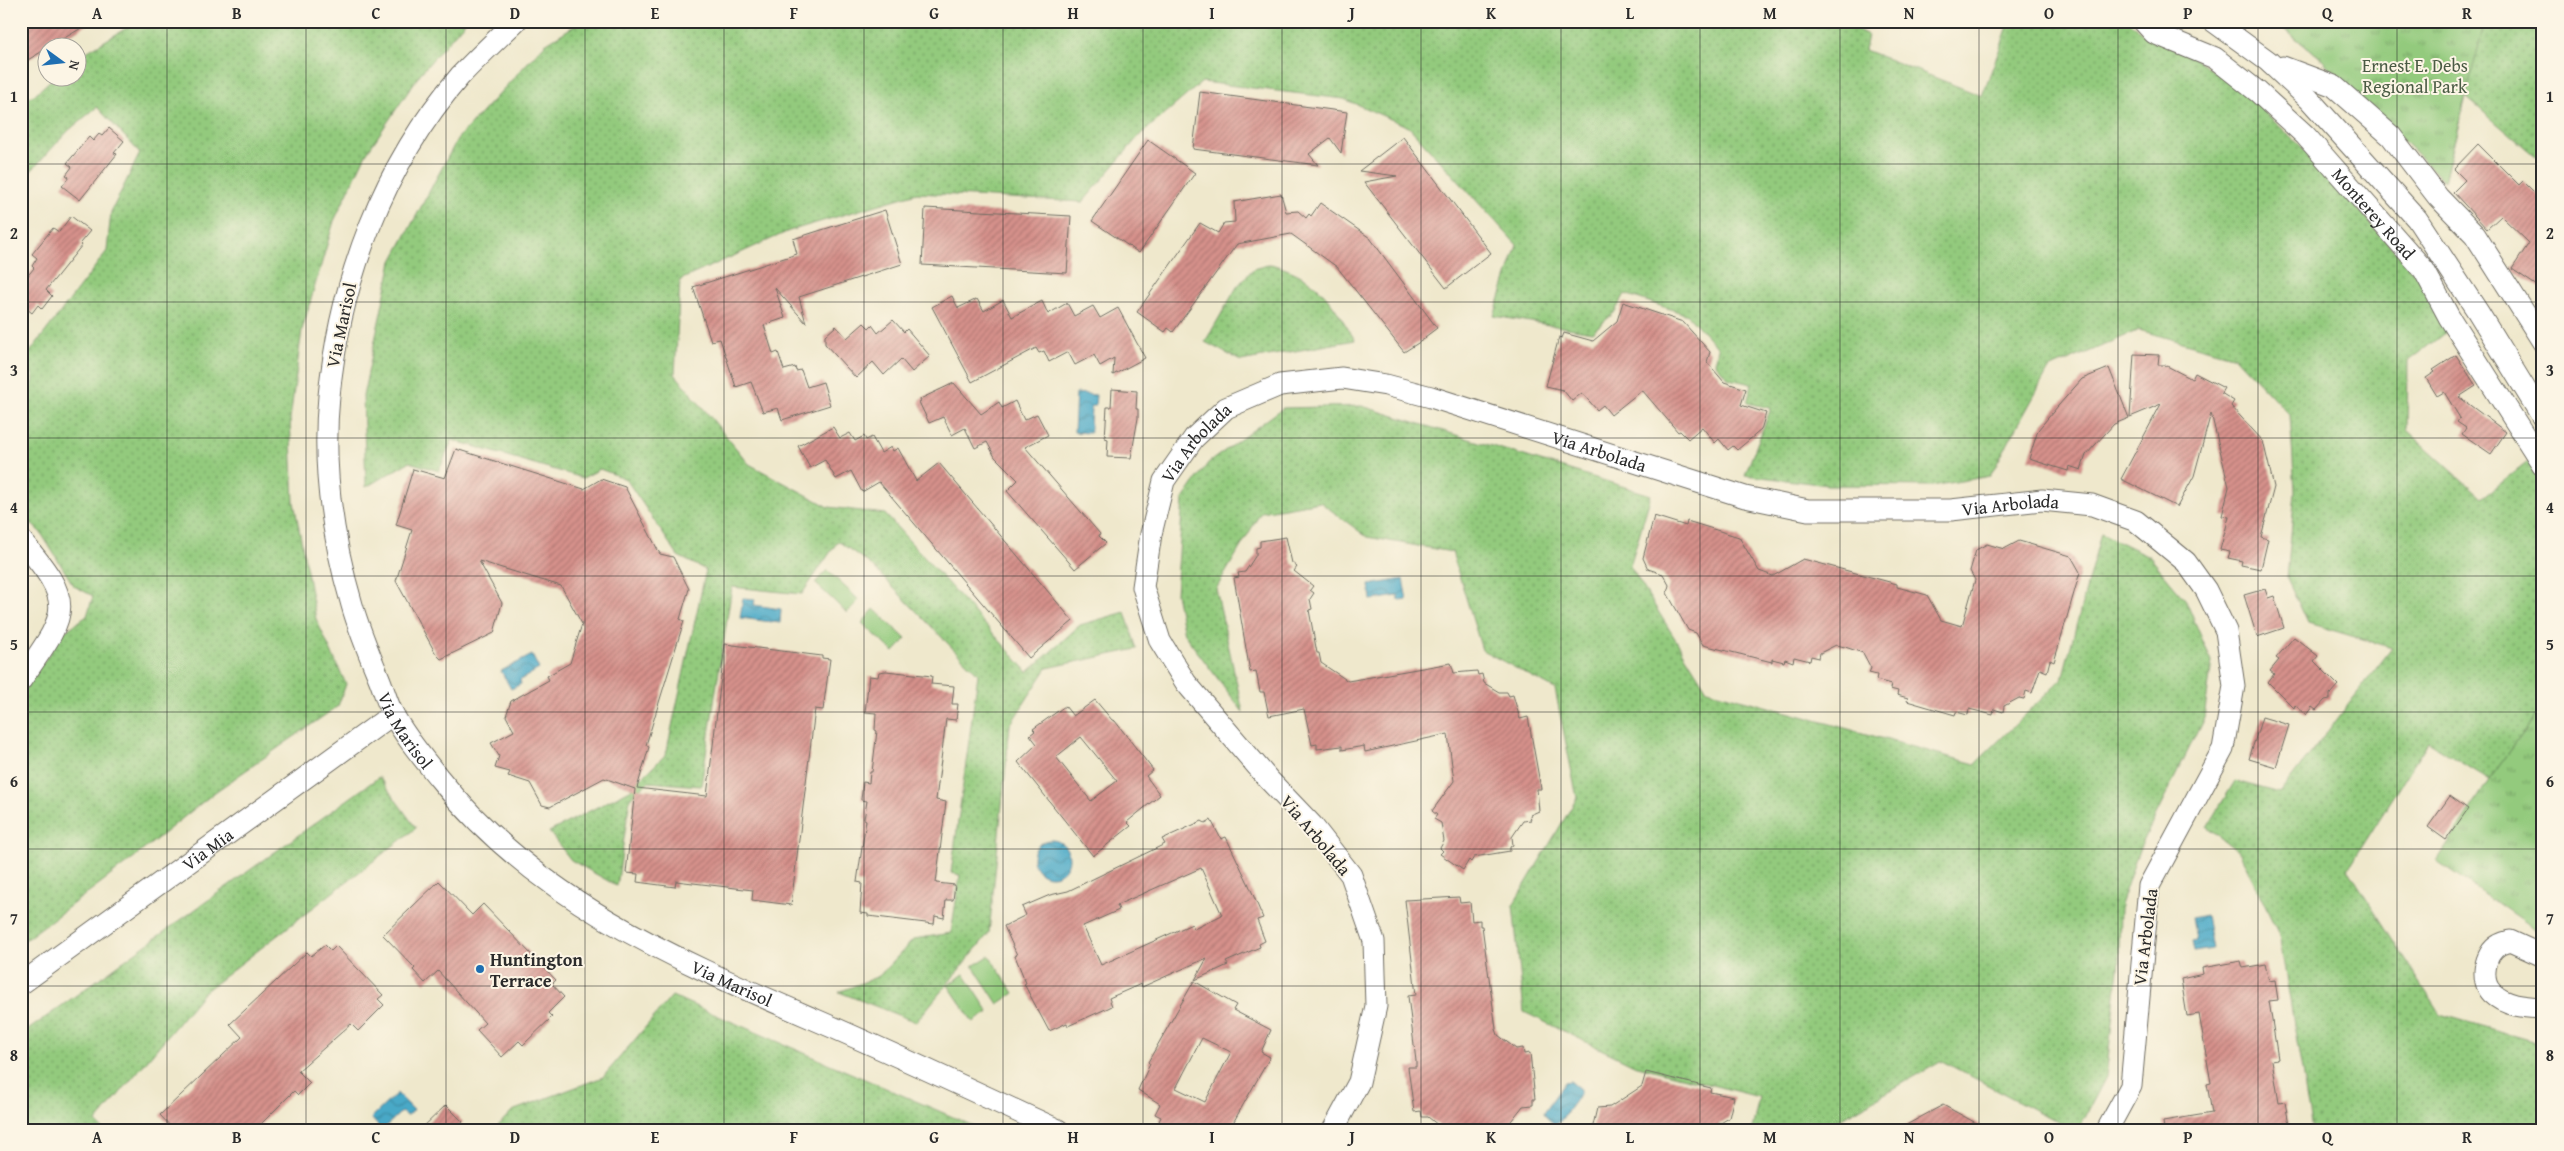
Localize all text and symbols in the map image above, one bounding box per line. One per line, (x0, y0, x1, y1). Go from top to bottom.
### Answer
text: A (92, 1, 103, 25)
text: B (232, 1, 242, 25)
text: C (371, 1, 381, 25)
text: D (510, 1, 520, 25)
text: E (651, 1, 660, 25)
text: F (790, 1, 798, 25)
text: G (929, 1, 939, 25)
text: H (1067, 1, 1079, 25)
text: I (1209, 1, 1215, 25)
text: J (1346, 1, 1355, 25)
text: K (1486, 1, 1497, 25)
text: L (1626, 1, 1635, 25)
text: M (1763, 1, 1777, 25)
text: N (1904, 1, 1915, 25)
text: O (2044, 1, 2054, 25)
text: P (2183, 1, 2193, 25)
text: Q (2322, 1, 2334, 25)
text: R (2462, 1, 2472, 25)
north arrow (38, 38, 88, 88)
park label: Ernest E. Debs Regional Park (2362, 52, 2468, 100)
text: N (64, 58, 85, 73)
text: 1 (10, 84, 18, 108)
text: 1 (2546, 84, 2554, 108)
street label: Monterey Road (2326, 161, 2422, 266)
text: 2 (10, 221, 18, 245)
text: 2 (2546, 221, 2554, 245)
street label: Via Marisol (319, 280, 363, 370)
text: 3 (10, 358, 18, 382)
text: 3 (2546, 358, 2554, 382)
street label: Via Arbolada (1154, 396, 1238, 488)
street label: Via Arbolada (1549, 423, 1650, 478)
street label: Via Arbolada (1960, 486, 2061, 522)
text: 4 (10, 495, 18, 519)
text: 4 (2546, 495, 2554, 519)
text: 5 (10, 632, 18, 656)
text: 5 (2546, 632, 2554, 656)
street label: Via Marisol (372, 688, 440, 775)
text: 6 (10, 769, 18, 793)
text: 6 (2546, 769, 2554, 793)
street label: Via Arbolada (1274, 789, 1358, 882)
street label: Via Mia (176, 821, 239, 877)
street label: Via Arbolada (2126, 886, 2164, 987)
text: 7 (10, 906, 18, 930)
text: 7 (2546, 906, 2554, 930)
place label: Huntington Terrace (490, 946, 583, 994)
street label: Via Marisol (687, 953, 777, 1013)
marker: Huntington Terrace (474, 963, 486, 975)
text: 8 (10, 1043, 18, 1067)
text: 8 (2546, 1043, 2554, 1067)
text: A (92, 1125, 103, 1149)
text: B (232, 1125, 242, 1149)
text: C (371, 1125, 381, 1149)
text: D (510, 1125, 520, 1149)
text: E (651, 1125, 660, 1149)
text: F (790, 1125, 798, 1149)
text: G (929, 1125, 939, 1149)
text: H (1067, 1125, 1079, 1149)
text: I (1209, 1125, 1215, 1149)
text: J (1346, 1125, 1355, 1149)
text: K (1486, 1125, 1497, 1149)
text: L (1626, 1125, 1635, 1149)
text: M (1763, 1125, 1777, 1149)
text: N (1904, 1125, 1915, 1149)
text: O (2044, 1125, 2054, 1149)
text: P (2183, 1125, 2193, 1149)
text: Q (2322, 1125, 2334, 1149)
text: R (2462, 1125, 2472, 1149)

